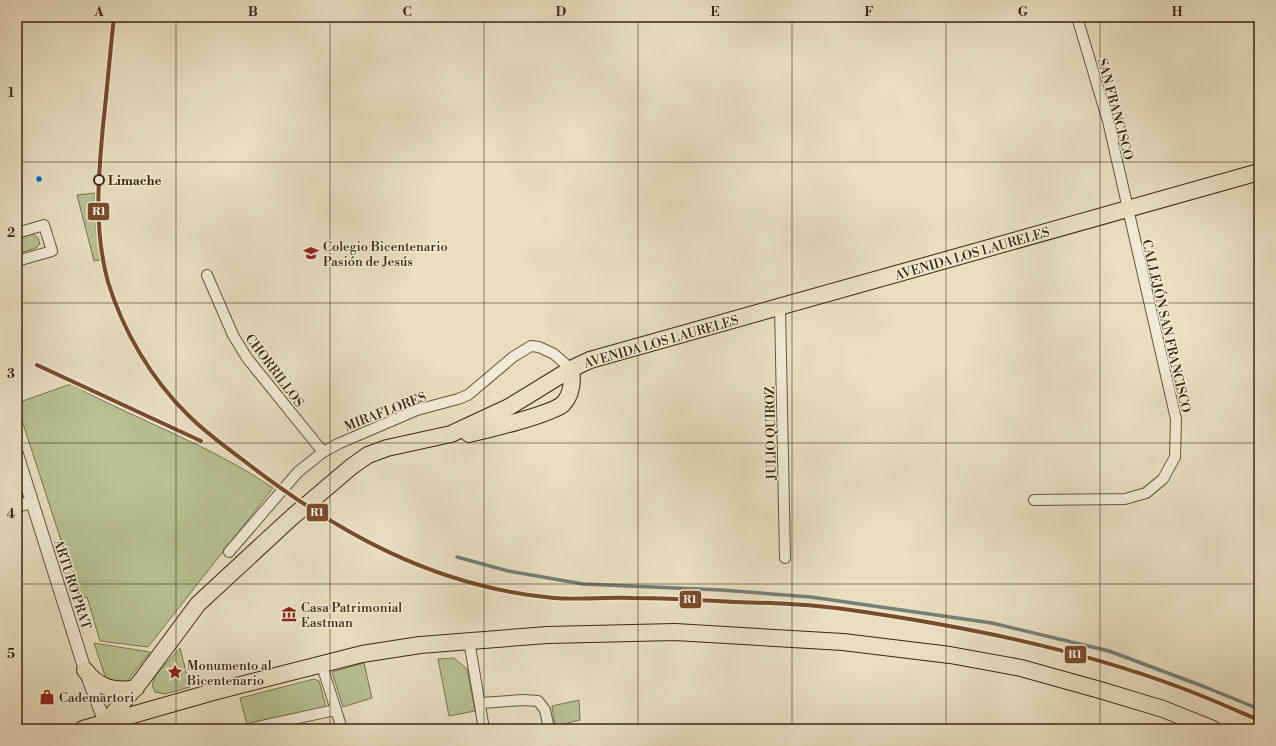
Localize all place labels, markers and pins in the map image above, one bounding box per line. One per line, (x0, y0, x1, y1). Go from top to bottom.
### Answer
place label: Limache (108, 173, 162, 189)
unlabelled marker (34, 174, 44, 184)
marker: Limache (93, 174, 105, 186)
place label: Colegio Bicentenario Pasión de Jesús (323, 239, 448, 270)
school or university icon: Colegio Bicentenario Pasión de Jesús (302, 244, 320, 262)
place label: Casa Patrimonial Eastman (301, 600, 402, 631)
museum icon: Casa Patrimonial Eastman (280, 605, 298, 623)
place label: Monumento al Bicentenario (186, 658, 272, 689)
place icon: Monumento al Bicentenario (166, 663, 184, 681)
shop icon: Cademartori (38, 688, 56, 706)
place label: Cademartori (59, 690, 134, 706)

